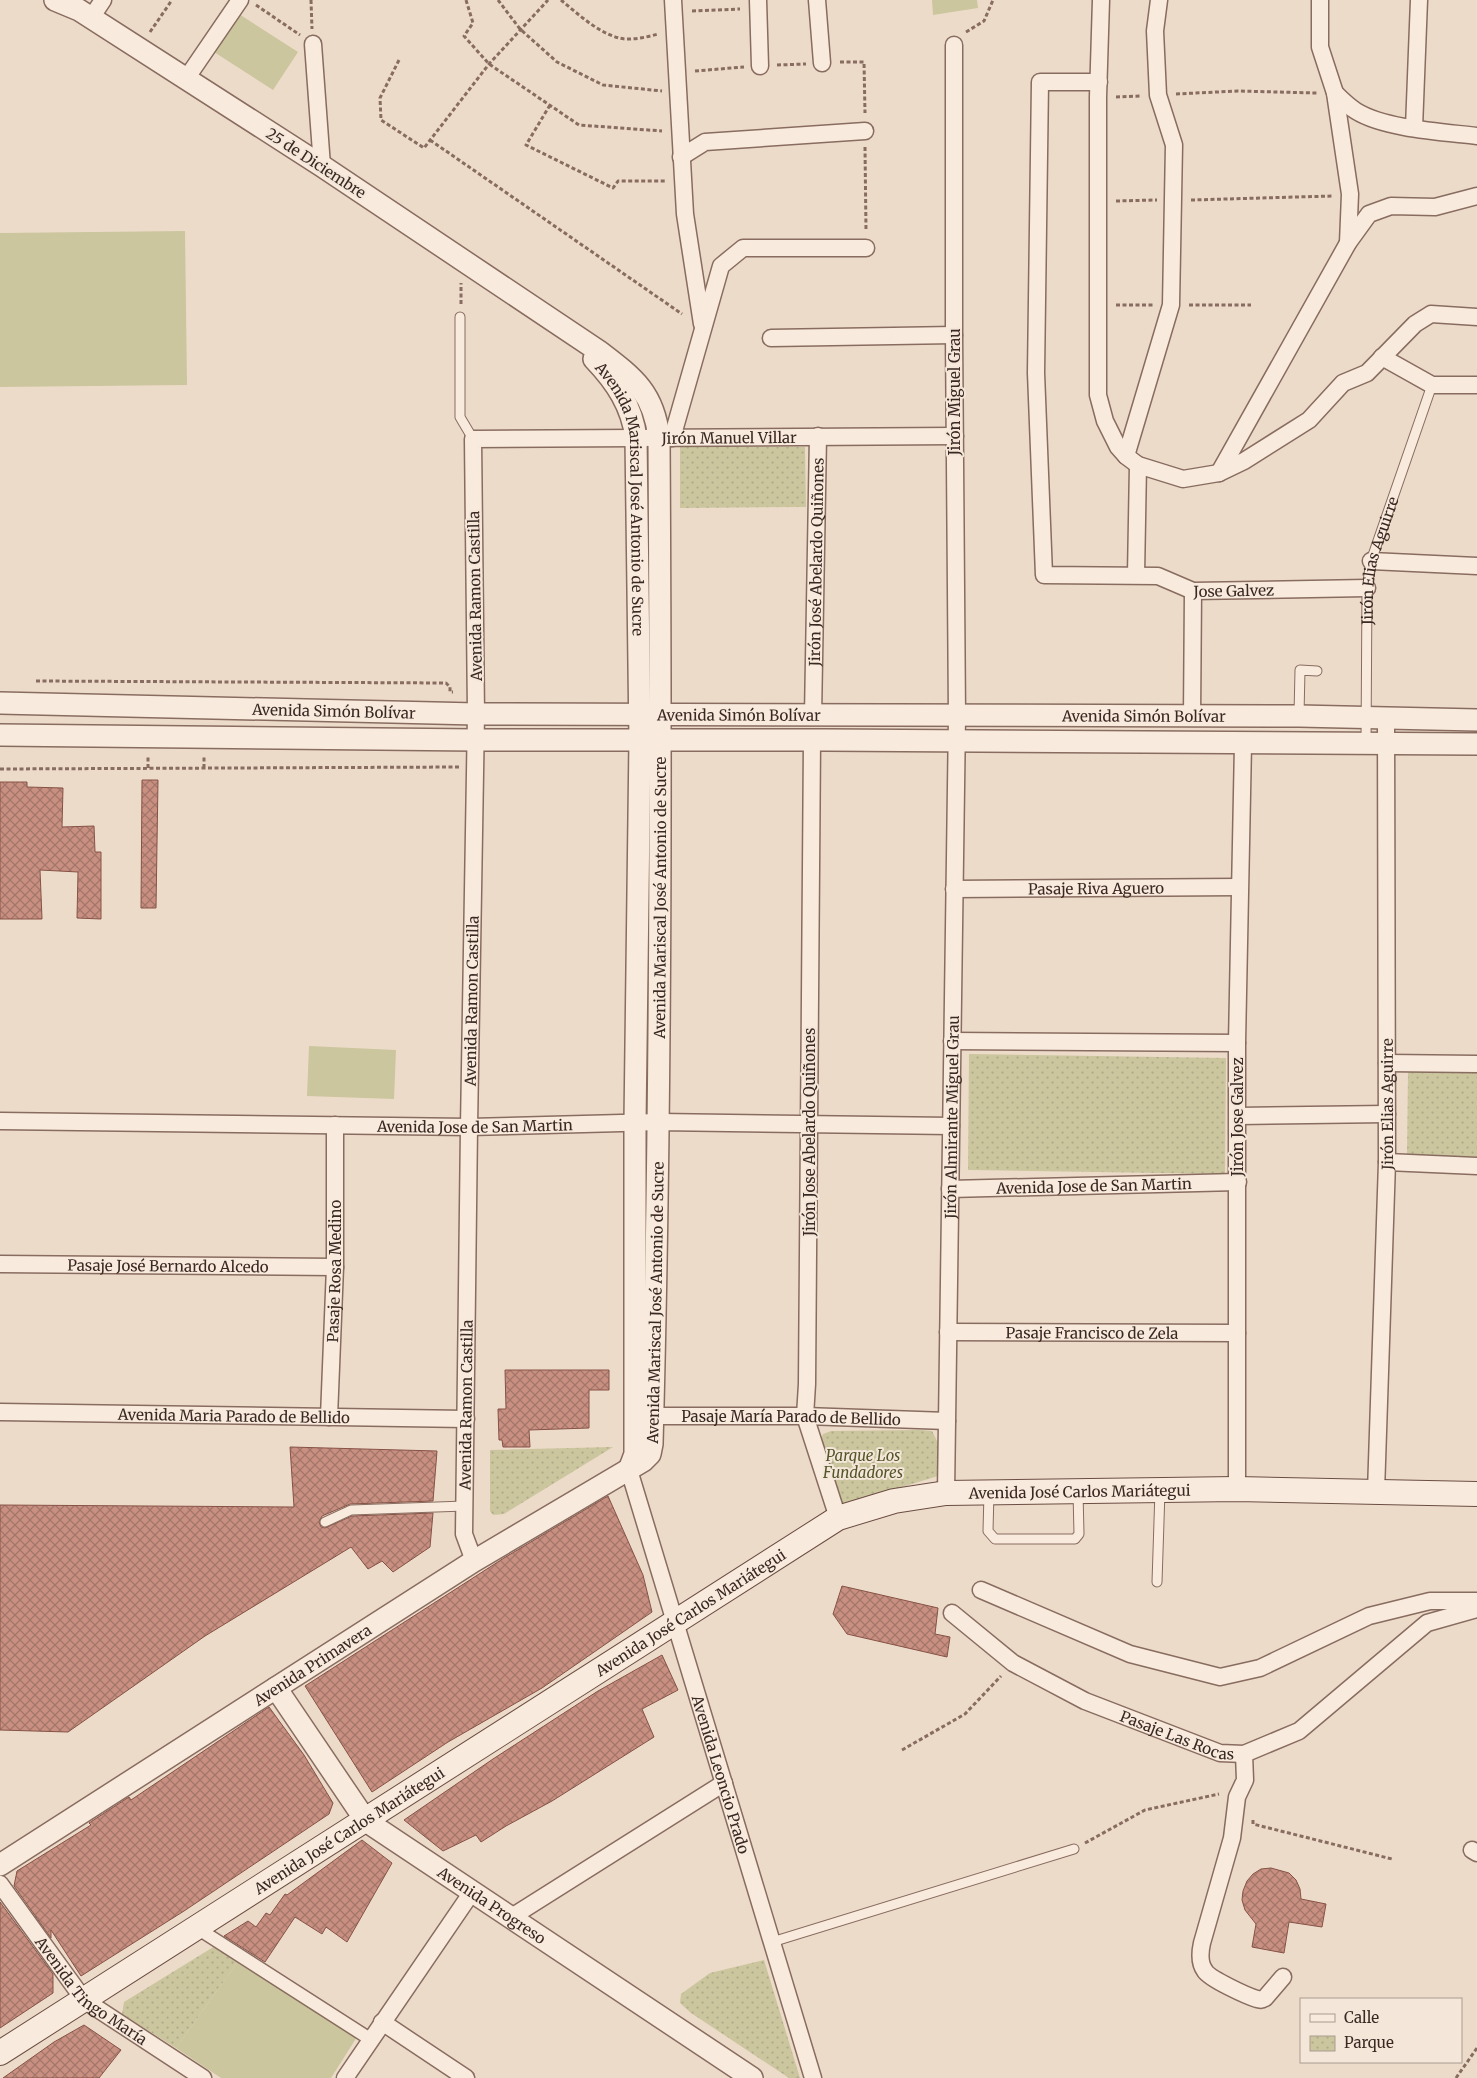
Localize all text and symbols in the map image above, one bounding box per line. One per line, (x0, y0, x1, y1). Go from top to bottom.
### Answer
street label: 25 de Diciembre (262, 124, 370, 202)
street label: Jirón Miguel Grau (945, 328, 964, 457)
street label: Avenida Mariscal José Antonio de Sucre (591, 357, 648, 636)
street label: Jirón Manuel Villar (660, 427, 797, 447)
street label: Jirón José Abelardo Quiñones (804, 457, 827, 668)
street label: Jirón Elias Aguirre (1357, 494, 1402, 626)
street label: Avenida Ramon Castilla (464, 511, 486, 682)
street label: Jose Galvez (1192, 580, 1274, 601)
street label: Avenida Simón Bolívar (251, 699, 416, 722)
street label: Avenida Simón Bolívar (656, 705, 821, 724)
street label: Avenida Simón Bolívar (1061, 706, 1226, 725)
street label: Avenida Mariscal José Antonio de Sucre (649, 756, 670, 1040)
street label: Pasaje Riva Aguero (1028, 878, 1164, 898)
street label: Avenida Ramon Castilla (460, 915, 482, 1087)
street label: Jirón Almirante Miguel Grau (940, 1015, 962, 1220)
street label: Jirón Jose Abelardo Quiñones (800, 1028, 819, 1237)
street label: Jirón Elias Aguirre (1377, 1038, 1397, 1171)
street label: Jirón Jose Galvez (1228, 1057, 1247, 1178)
street label: Avenida Jose de San Martin (376, 1115, 573, 1137)
street label: Avenida Mariscal José Antonio de Sucre (642, 1161, 667, 1445)
street label: Avenida Jose de San Martin (995, 1174, 1192, 1197)
street label: Pasaje Rosa Medino (322, 1199, 345, 1343)
street label: Pasaje José Bernardo Alcedo (67, 1255, 269, 1276)
street label: Avenida Ramon Castilla (455, 1319, 476, 1491)
street label: Pasaje Francisco de Zela (1006, 1323, 1178, 1342)
street label: Avenida Maria Parado de Bellido (117, 1404, 350, 1427)
street label: Pasaje María Parado de Bellido (681, 1407, 901, 1429)
park label: Parque Los Fundadores (822, 1446, 903, 1482)
street label: Avenida José Carlos Mariátegui (967, 1480, 1191, 1502)
street label: Avenida José Carlos Mariátegui (591, 1544, 789, 1681)
street label: Avenida Primavera (249, 1620, 375, 1710)
street label: Avenida Leoncio Prado (688, 1692, 754, 1856)
street label: Pasaje Las Rocas (1118, 1706, 1235, 1763)
street label: Avenida José Carlos Mariátegui (249, 1762, 448, 1899)
street label: Avenida Progreso (434, 1862, 550, 1948)
street label: Avenida Tingo María (31, 1932, 151, 2048)
legend (1300, 1998, 1462, 2063)
text: Calle (1344, 2008, 1379, 2027)
text: Parque (1344, 2033, 1394, 2052)

